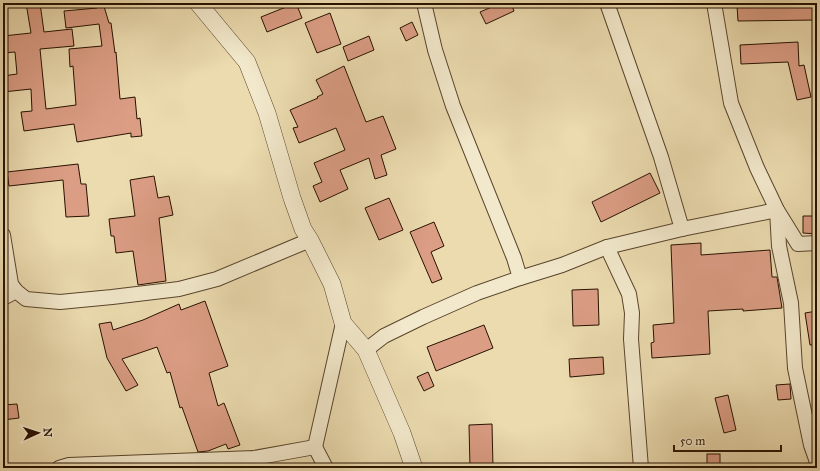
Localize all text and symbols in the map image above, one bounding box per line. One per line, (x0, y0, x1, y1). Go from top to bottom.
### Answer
north arrow (18, 413, 58, 453)
text: N (41, 427, 54, 438)
scale bar (674, 427, 781, 453)
text: 50 m (680, 434, 705, 448)

